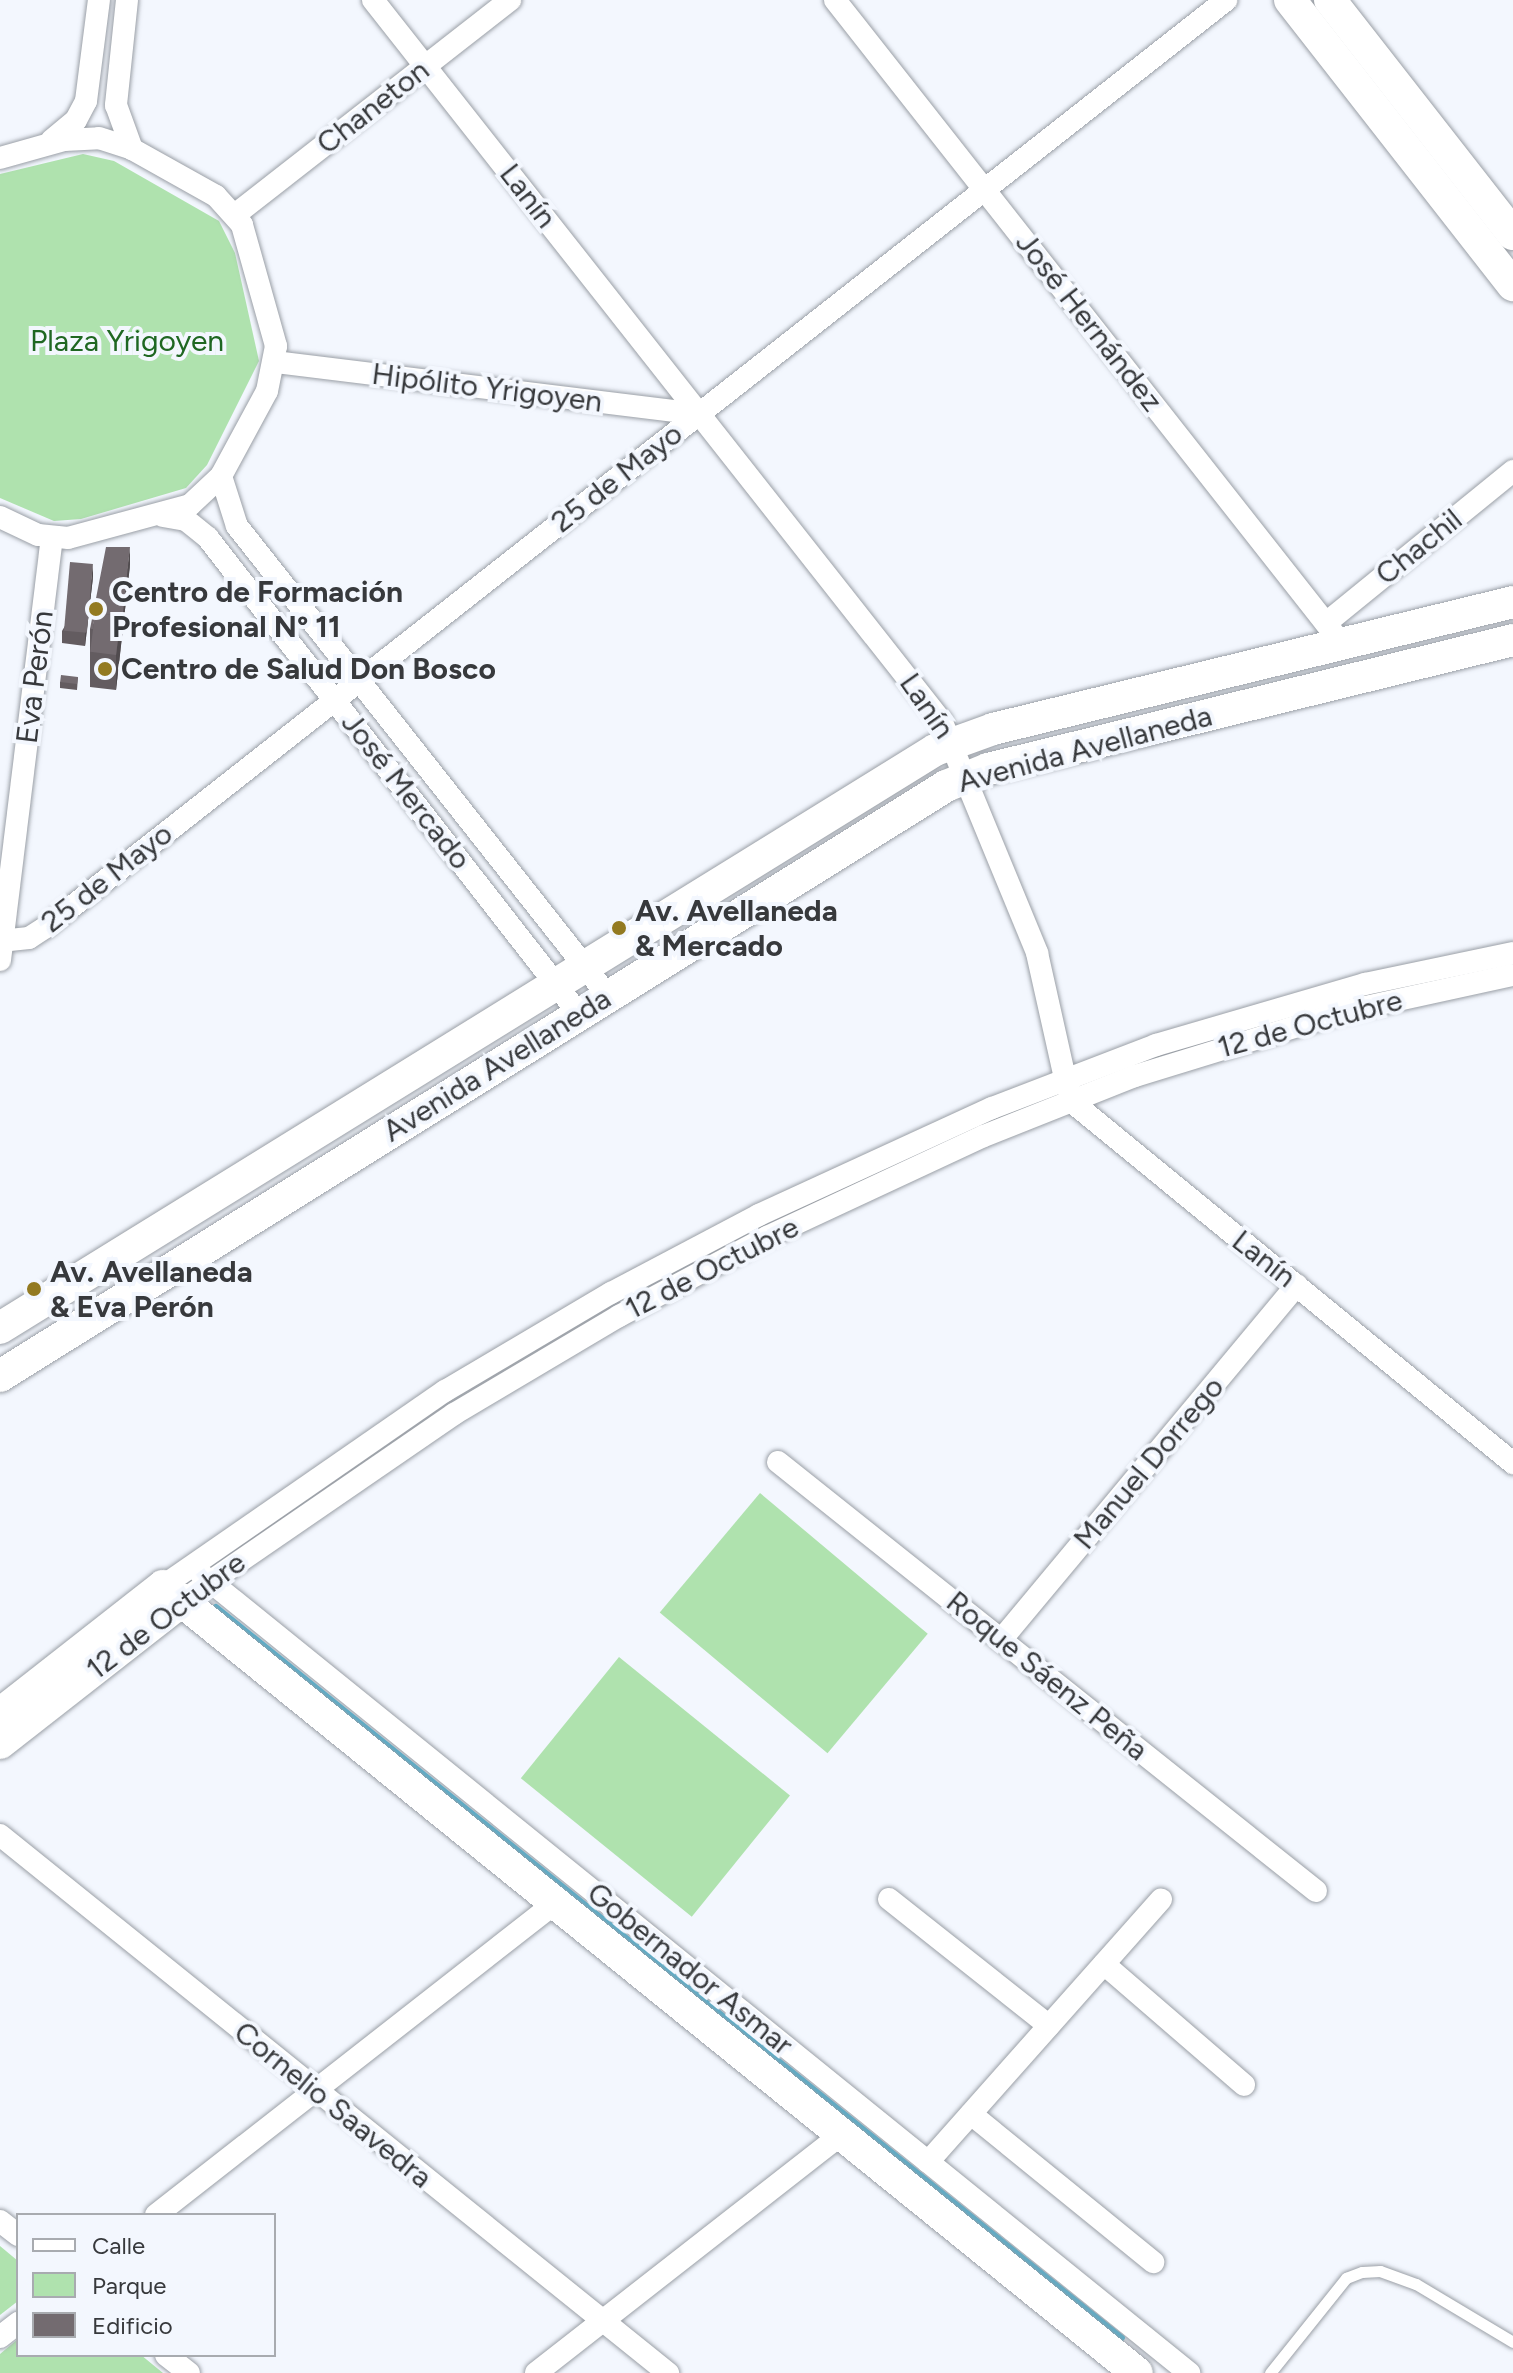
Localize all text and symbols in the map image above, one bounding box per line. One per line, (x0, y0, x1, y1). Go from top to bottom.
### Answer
street label: Chaneton (310, 52, 436, 162)
street label: Lanín (492, 157, 564, 235)
street label: José Hernández (1008, 225, 1170, 419)
park label: Plaza Yrigoyen (30, 323, 224, 359)
street label: Hipólito Yrigoyen (370, 356, 604, 420)
street label: 25 de Mayo (544, 416, 690, 540)
street label: Chachil (1369, 501, 1469, 593)
place label: Centro de Formación Profesional N° 11 (112, 574, 403, 644)
marker: Centro de Formación Profesional N° 11 (87, 600, 105, 618)
street label: Eva Perón (9, 609, 61, 745)
place label: Centro de Salud Don Bosco (121, 651, 496, 687)
marker: Centro de Salud Don Bosco (96, 660, 114, 678)
street label: Lanín (892, 666, 962, 746)
street label: Avenida Avellaneda (954, 698, 1216, 800)
street label: José Mercado (334, 705, 478, 877)
street label: 25 de Mayo (34, 816, 180, 940)
place label: Av. Avellaneda & Mercado (635, 893, 838, 964)
marker: Av. Avellaneda & Mercado (610, 919, 628, 937)
street label: Avenida Avellaneda (377, 980, 617, 1150)
street label: 12 de Octubre (1214, 982, 1406, 1066)
street label: 12 de Octubre (619, 1209, 805, 1327)
street label: Lanín (1225, 1223, 1303, 1295)
place label: Av. Avellaneda & Eva Perón (50, 1254, 253, 1324)
marker: Av. Avellaneda & Eva Perón (25, 1280, 43, 1298)
street label: Manuel Dorrego (1066, 1369, 1232, 1557)
street label: 12 de Octubre (79, 1545, 253, 1687)
street label: Roque Sáenz Peña (939, 1584, 1155, 1768)
street label: Gobernador Asmar (580, 1875, 800, 2063)
street label: Cornelio Saavedra (227, 2014, 439, 2196)
legend (16, 2213, 276, 2357)
text: Calle (92, 2231, 145, 2260)
text: Parque (92, 2271, 166, 2300)
text: Edificio (92, 2311, 173, 2340)

